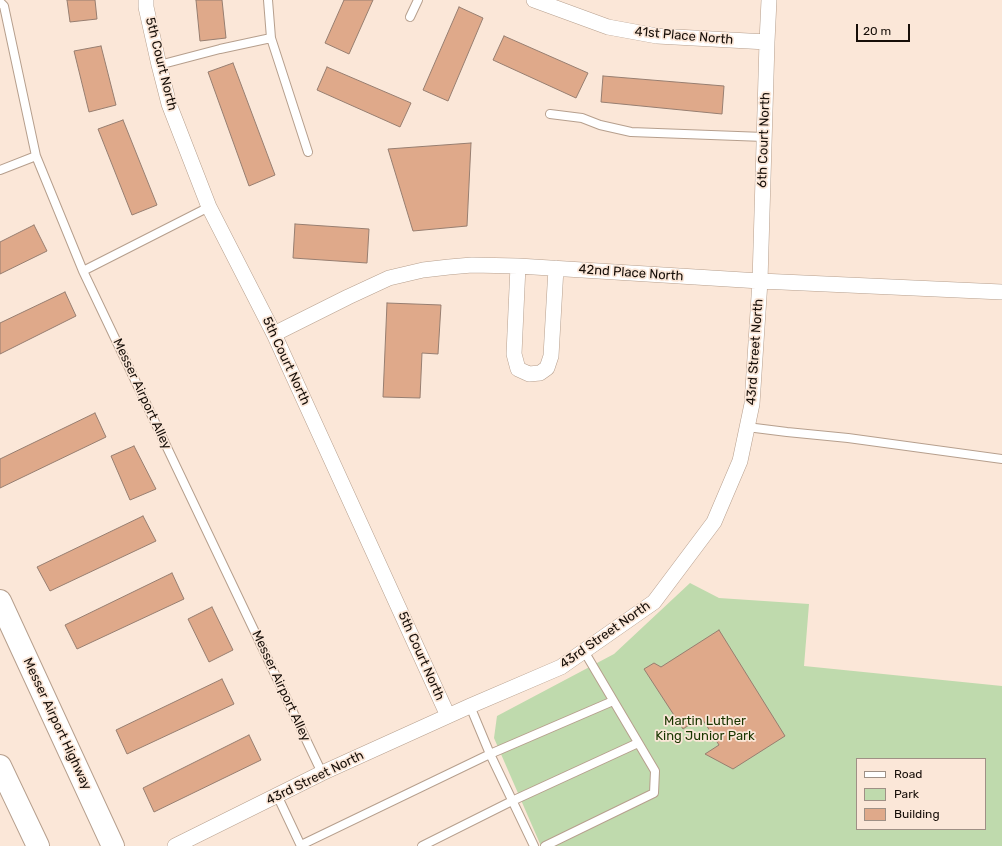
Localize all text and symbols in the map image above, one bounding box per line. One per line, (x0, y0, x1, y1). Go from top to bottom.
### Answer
street label: 5th Court North (142, 16, 180, 112)
scale bar (858, 16, 912, 42)
street label: 41st Place North (634, 24, 734, 48)
text: 20 m (863, 24, 891, 38)
street label: 6th Court North (755, 92, 773, 188)
street label: 42nd Place North (578, 262, 684, 284)
street label: 43rd Street North (743, 298, 767, 406)
street label: 5th Court North (259, 314, 313, 408)
street label: Messer Airport Alley (109, 336, 175, 452)
street label: 43rd Street North (557, 598, 653, 672)
street label: 5th Court North (394, 609, 448, 703)
street label: Messer Airport Alley (248, 628, 314, 744)
street label: Messer Airport Highway (20, 655, 94, 793)
park label: Martin Luther King Junior Park (655, 713, 755, 744)
street label: 43rd Street North (264, 748, 366, 808)
legend (856, 758, 986, 830)
text: Road (894, 767, 922, 781)
text: Park (894, 787, 919, 801)
text: Building (894, 807, 940, 821)

